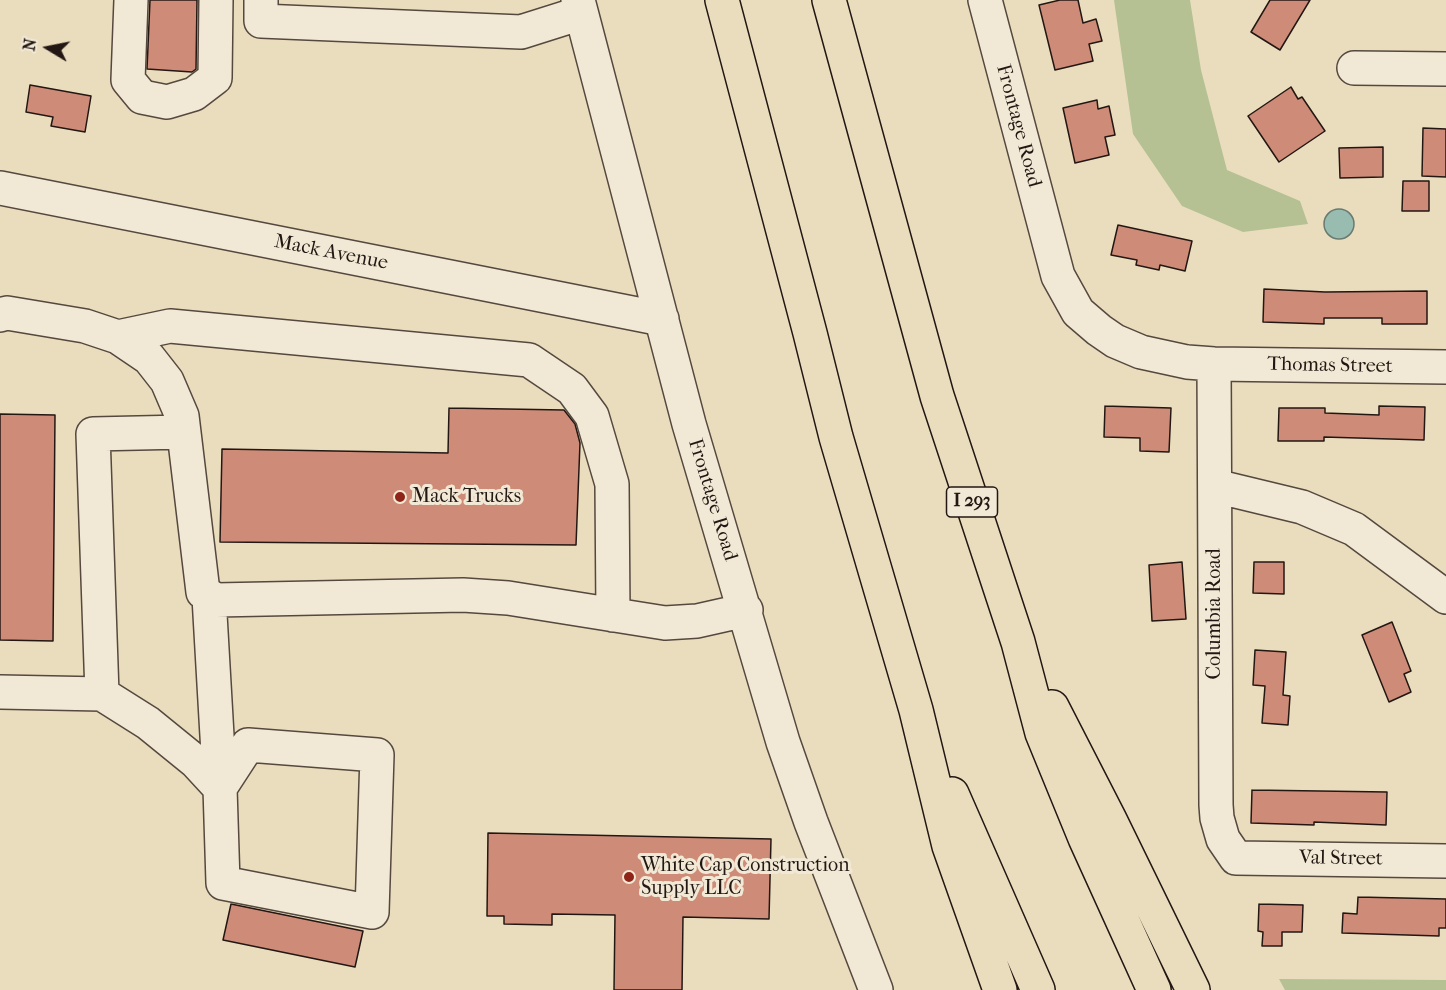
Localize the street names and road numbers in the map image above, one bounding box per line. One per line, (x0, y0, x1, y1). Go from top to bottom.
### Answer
street label: Frontage Road (990, 62, 1046, 190)
street label: Mack Avenue (272, 230, 390, 276)
street label: Thomas Street (1267, 353, 1393, 379)
street label: Frontage Road (682, 436, 742, 564)
road number: I 293 (946, 487, 998, 517)
street label: Columbia Road (1203, 548, 1227, 680)
street label: Val Street (1299, 846, 1383, 872)

